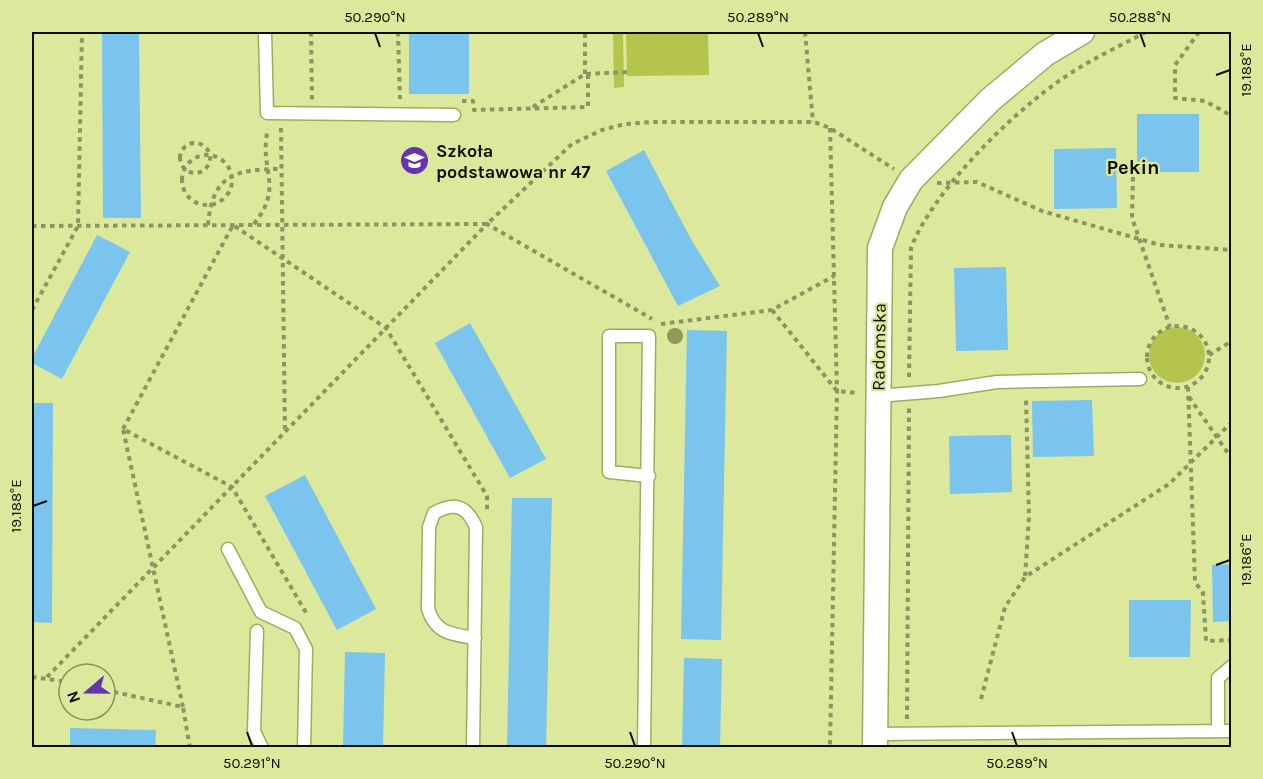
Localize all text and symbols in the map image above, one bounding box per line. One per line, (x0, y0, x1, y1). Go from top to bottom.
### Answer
text: 50.290°N (344, 8, 406, 26)
text: 50.289°N (727, 8, 789, 26)
text: 50.288°N (1109, 8, 1171, 26)
text: 19.188°E (1237, 43, 1255, 97)
place label: Szkoła podstawowa nr 47 (436, 140, 590, 183)
school or university icon: Szkoła podstawowa nr 47 (399, 145, 431, 177)
district label: Pekin (1106, 156, 1160, 179)
street label: Radomska (867, 303, 891, 391)
text: 19.188°E (7, 479, 25, 533)
text: 19.186°E (1237, 534, 1255, 586)
north arrow (57, 662, 117, 722)
text: N (62, 688, 84, 706)
text: 50.291°N (223, 754, 281, 772)
text: 50.290°N (604, 754, 666, 772)
text: 50.289°N (986, 754, 1048, 772)

